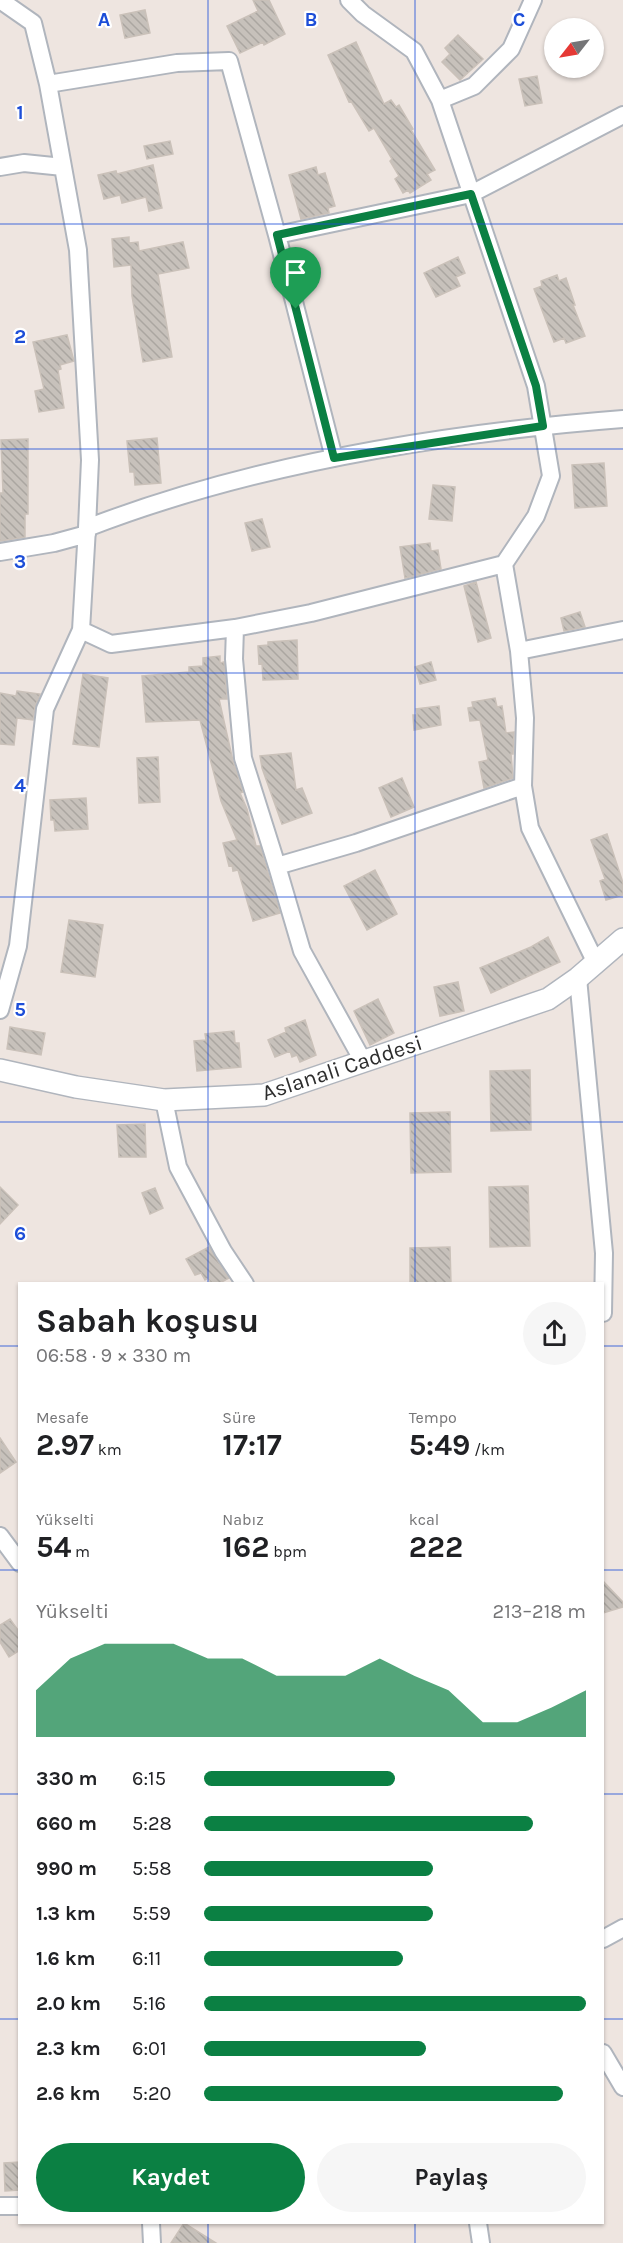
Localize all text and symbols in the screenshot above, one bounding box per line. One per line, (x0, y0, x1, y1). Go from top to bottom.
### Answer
text: A (98, 8, 111, 31)
text: B (305, 8, 317, 31)
text: C (513, 8, 525, 31)
north arrow (544, 18, 604, 78)
map controls (544, 18, 604, 78)
text: 1 (16, 101, 24, 124)
pin (270, 247, 321, 309)
icon: arrive (279, 256, 312, 289)
text: 2 (14, 325, 26, 348)
text: 3 (14, 550, 26, 573)
text: 4 (14, 774, 26, 797)
text: 5 (14, 998, 26, 1021)
street label: Aslanali Caddesi (259, 1030, 426, 1106)
text: 6 (14, 1222, 26, 1245)
text: Sabah koşusu (36, 1302, 259, 1340)
button: share (523, 1302, 586, 1365)
text: 06:58 · 9 × 330 m (36, 1344, 191, 1367)
text: Mesafe (36, 1408, 89, 1427)
text: Süre (222, 1408, 256, 1427)
text: Tempo (409, 1408, 457, 1427)
text: 2.97 (36, 1427, 94, 1463)
text: 17:17 (222, 1427, 282, 1463)
text: 5:49 (409, 1427, 470, 1463)
text: km (94, 1440, 122, 1459)
text: /km (470, 1440, 505, 1459)
text: Yükselti (36, 1510, 94, 1529)
text: Nabız (222, 1510, 264, 1529)
text: kcal (409, 1510, 439, 1529)
text: 54 (36, 1529, 71, 1565)
text: 162 (222, 1529, 269, 1565)
text: 222 (409, 1529, 463, 1565)
text: m (71, 1542, 90, 1561)
text: bpm (269, 1542, 307, 1561)
text: Yükselti (36, 1600, 109, 1623)
text: 213–218 m (493, 1600, 586, 1623)
text: 330 m (36, 1767, 98, 1790)
text: 6:15 (132, 1767, 166, 1790)
text: 660 m (36, 1812, 97, 1835)
text: 5:28 (132, 1812, 172, 1835)
text: 990 m (36, 1857, 97, 1880)
text: 5:58 (132, 1857, 171, 1880)
text: 1.3 km (36, 1902, 96, 1925)
text: 5:59 (132, 1902, 171, 1925)
text: 1.6 km (36, 1947, 95, 1970)
text: 6:11 (132, 1947, 161, 1970)
text: 2.0 km (36, 1992, 101, 2015)
text: 5:16 (132, 1992, 166, 2015)
text: 2.3 km (36, 2037, 101, 2060)
text: 6:01 (132, 2037, 167, 2060)
text: 2.6 km (36, 2082, 100, 2105)
text: 5:20 (132, 2082, 171, 2105)
button: Kaydet (36, 2143, 305, 2212)
button: Paylaş (317, 2143, 586, 2212)

